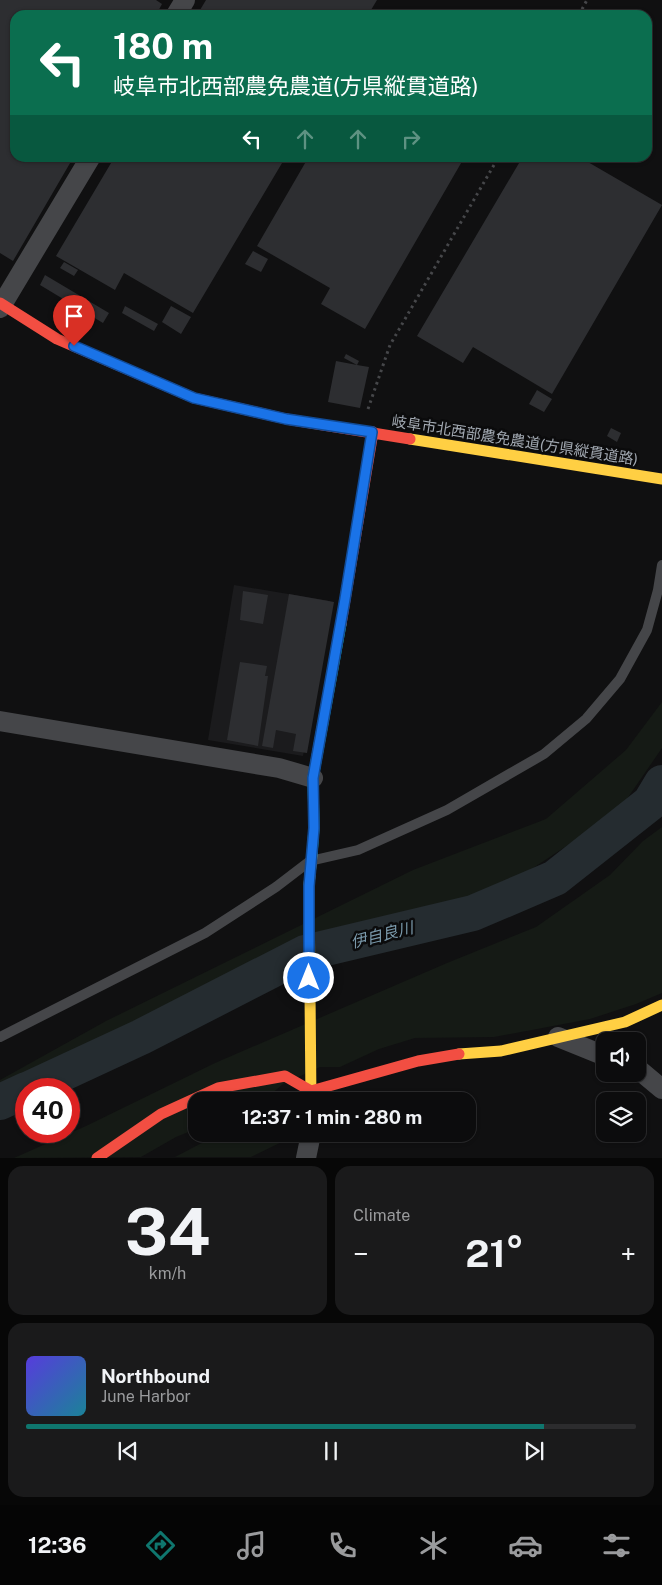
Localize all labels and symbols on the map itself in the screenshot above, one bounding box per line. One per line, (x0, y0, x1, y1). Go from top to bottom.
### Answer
pin (53, 295, 95, 346)
street label: 岐阜市北西部農免農道(方県縦貫道路) (391, 412, 639, 468)
water label: 伊自良川 (349, 918, 417, 952)
position arrow (282, 951, 334, 1003)
speed limit sign: 40 (15, 1078, 80, 1143)

